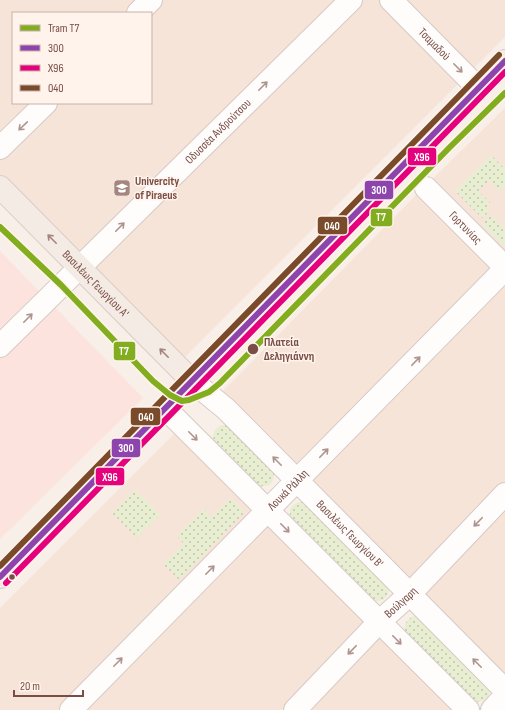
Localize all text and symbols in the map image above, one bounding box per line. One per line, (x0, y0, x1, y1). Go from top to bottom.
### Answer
legend (12, 12, 152, 104)
text: Tram Τ7 (48, 21, 80, 36)
street label: Τσαμαδού (415, 25, 453, 64)
text: 300 (48, 41, 64, 56)
text: Χ96 (47, 61, 64, 76)
one-way arrow (453, 63, 463, 73)
text: 040 (48, 81, 64, 96)
one-way arrow (258, 82, 268, 91)
street label: Οδυσσέα Ανδρούτσου (182, 96, 255, 167)
one-way arrow (18, 121, 28, 130)
line badge: Χ96 (407, 147, 437, 166)
text: Χ96 (413, 151, 430, 164)
place label: Univercity of Piraeus (135, 174, 179, 203)
school or university icon: Univercity of Piraeus (112, 178, 132, 198)
line badge: 300 (364, 180, 394, 200)
text: 300 (371, 184, 387, 197)
line badge: Τ7 (370, 208, 393, 227)
street label: Γορτυνίας (446, 208, 485, 248)
text: Τ7 (376, 211, 386, 224)
line badge: 040 (317, 216, 348, 235)
text: 040 (324, 220, 340, 233)
one-way arrow (115, 222, 125, 232)
one-way arrow (47, 234, 57, 244)
street label: Βασιλέως Γεωργίου Α' (59, 247, 132, 321)
one-way arrow (23, 313, 33, 323)
place label: Πλατεία Δεληγιάννη (264, 335, 314, 364)
line badge: Τ7 (113, 341, 136, 361)
marker: Πλατεία Δεληγιάννη (246, 342, 260, 356)
text: Τ7 (119, 345, 129, 358)
one-way arrow (159, 348, 169, 358)
one-way arrow (411, 356, 420, 366)
line badge: 040 (130, 407, 161, 426)
text: 040 (138, 411, 154, 424)
one-way arrow (188, 431, 198, 441)
line badge: 300 (111, 438, 141, 458)
text: 300 (118, 442, 134, 455)
one-way arrow (320, 448, 329, 458)
one-way arrow (272, 456, 282, 466)
street label: Λουκά Ράλλη (264, 466, 312, 515)
line badge: Χ96 (95, 467, 125, 486)
text: Χ96 (101, 471, 118, 484)
street label: Βασιλέως Γεωργίου Β' (313, 497, 386, 571)
one-way arrow (473, 517, 483, 527)
one-way arrow (280, 523, 290, 533)
one-way arrow (205, 565, 215, 575)
unlabelled marker (7, 572, 17, 582)
street label: Βούλγαρη (381, 584, 421, 622)
one-way arrow (392, 635, 402, 644)
one-way arrow (348, 645, 357, 655)
one-way arrow (113, 657, 123, 667)
one-way arrow (472, 658, 482, 668)
scale bar (14, 672, 83, 698)
text: 20 m (20, 679, 40, 694)

